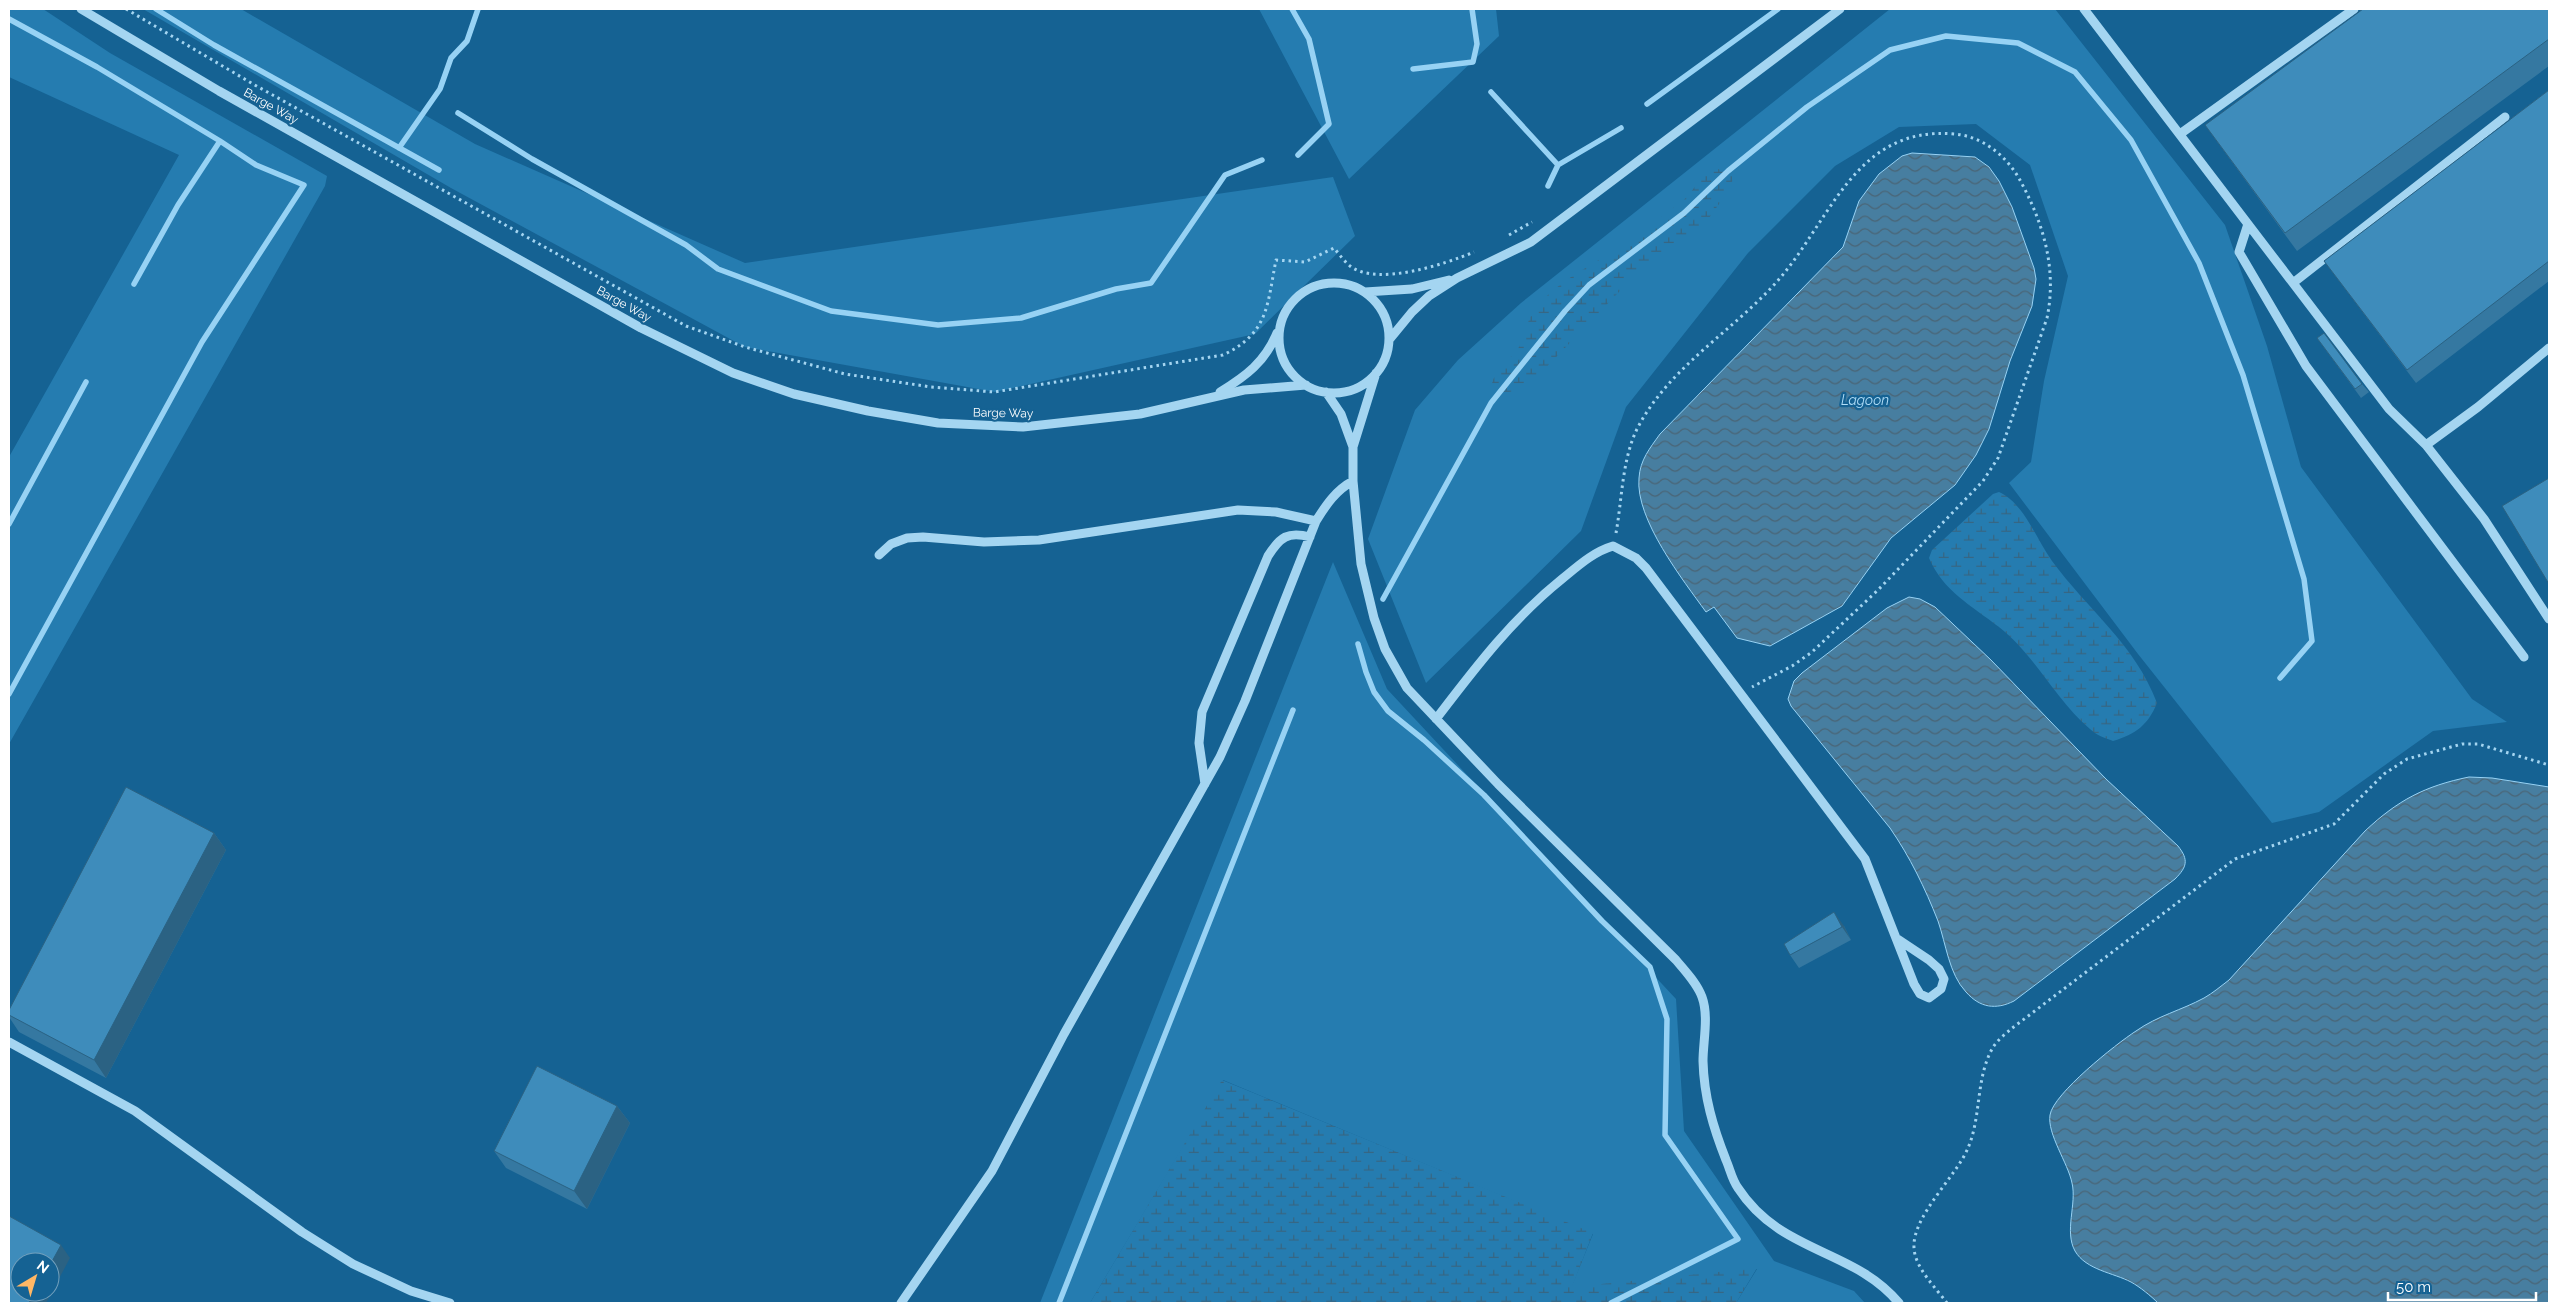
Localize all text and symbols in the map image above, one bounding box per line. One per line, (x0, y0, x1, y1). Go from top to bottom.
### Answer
street label: Barge Way (241, 85, 301, 127)
street label: Barge Way (594, 283, 654, 325)
water label: Lagoon (1841, 392, 1889, 408)
street label: Barge Way (973, 405, 1034, 421)
north arrow (10, 1252, 60, 1302)
text: N (34, 1257, 52, 1276)
scale bar (2388, 1270, 2536, 1302)
text: 50 m (2396, 1278, 2431, 1296)

